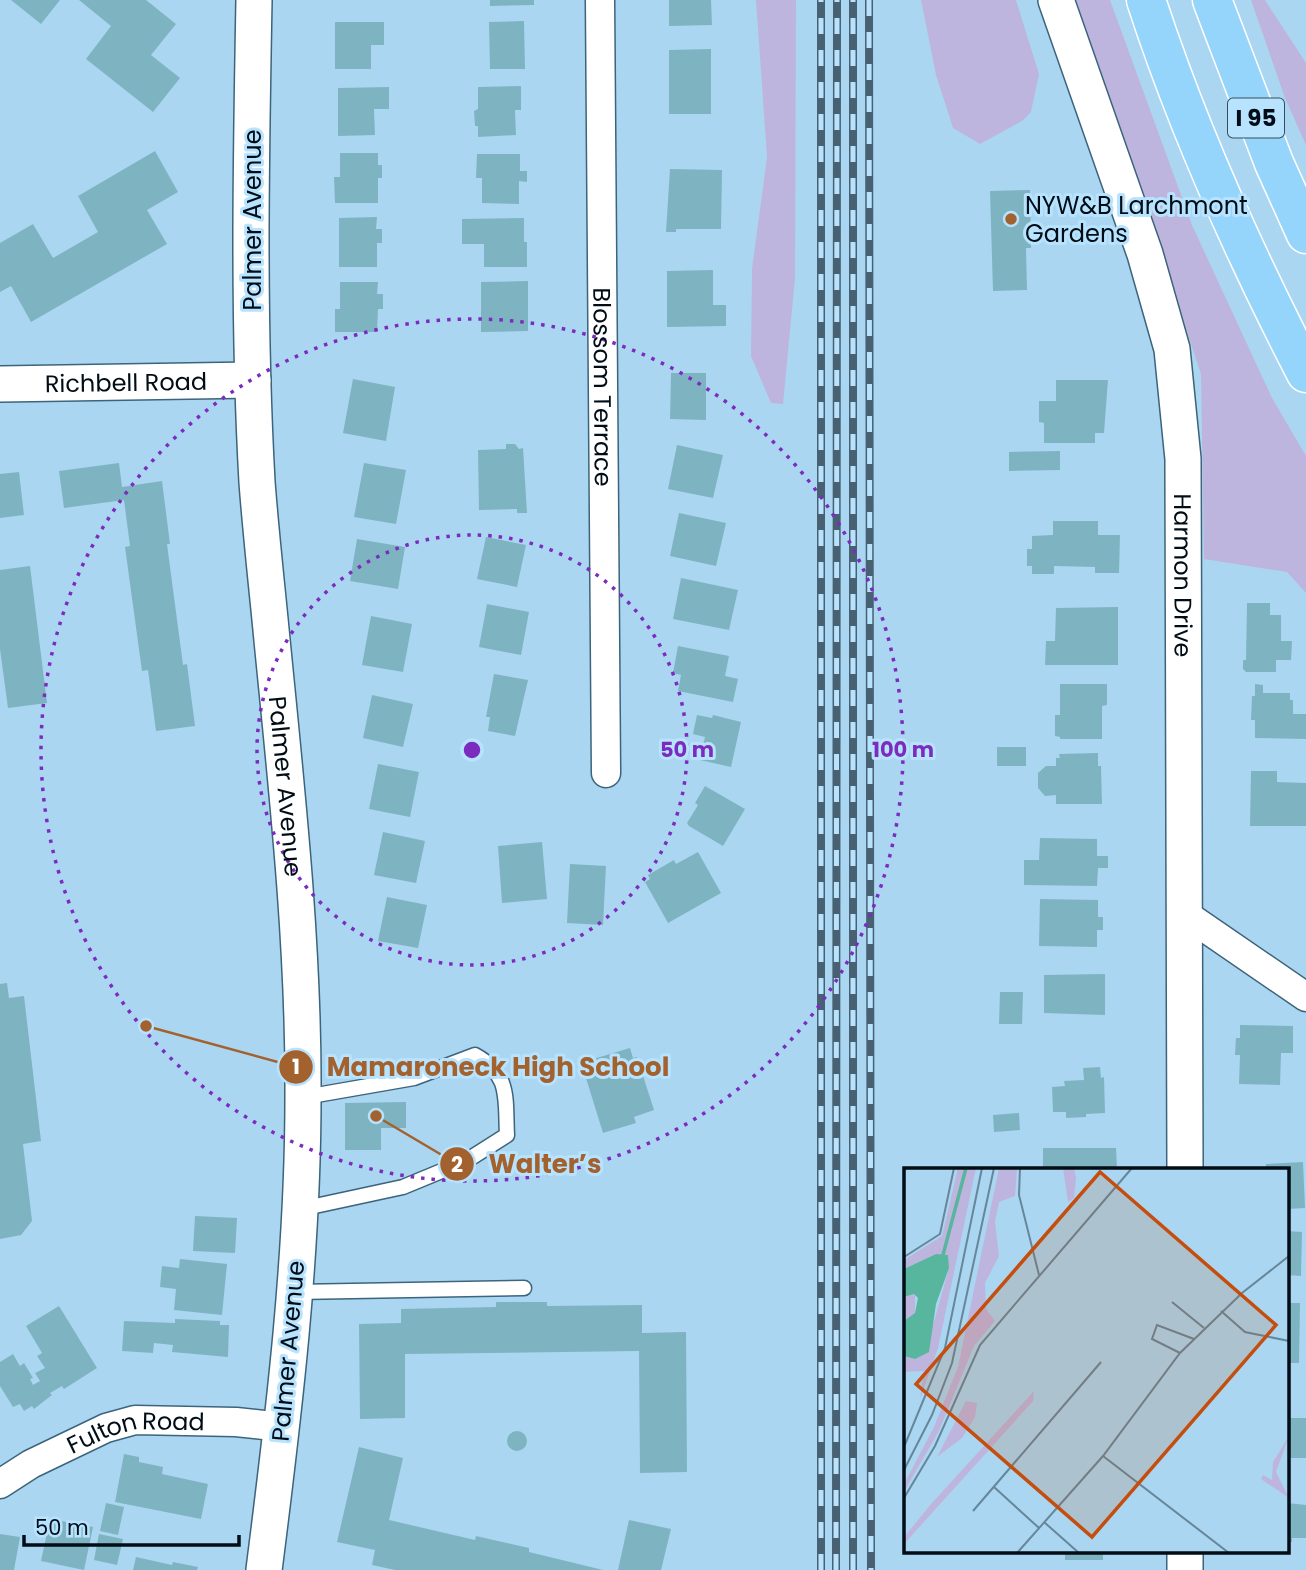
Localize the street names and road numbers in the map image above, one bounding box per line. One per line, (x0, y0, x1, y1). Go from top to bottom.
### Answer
road number: I 95 (1228, 99, 1284, 138)
street label: Palmer Avenue (236, 129, 269, 311)
street label: Blossom Terrace (586, 287, 620, 487)
street label: Richbell Road (45, 364, 207, 400)
street label: Harmon Drive (1167, 494, 1200, 658)
street label: Palmer Avenue (261, 695, 311, 878)
street label: Palmer Avenue (264, 1259, 312, 1443)
street label: Fulton Road (61, 1404, 205, 1461)

